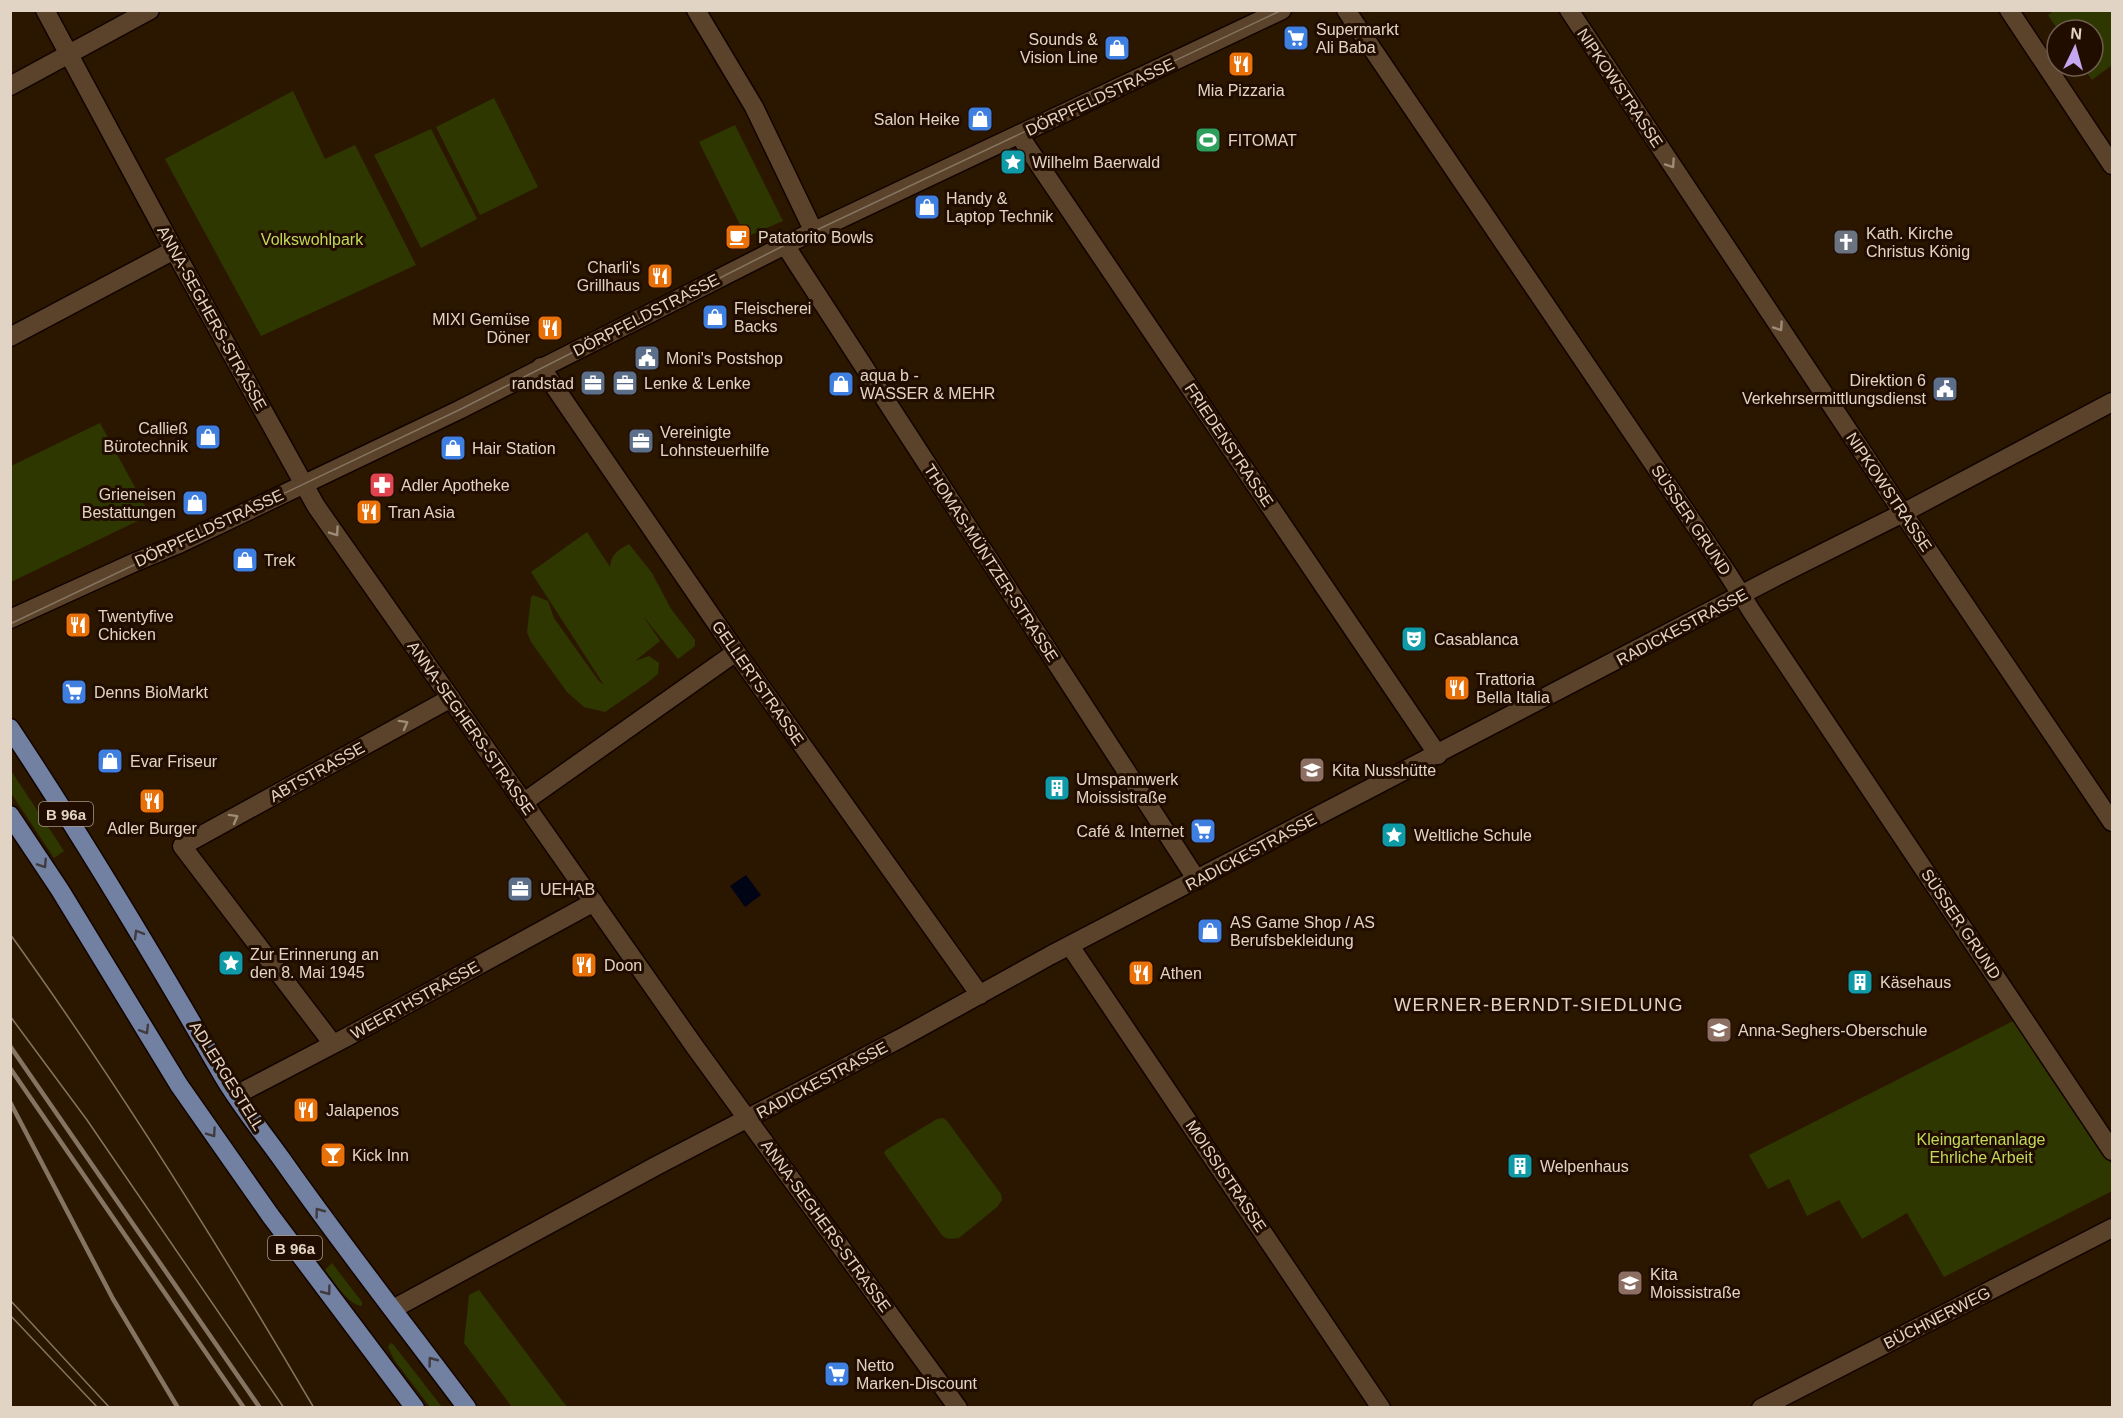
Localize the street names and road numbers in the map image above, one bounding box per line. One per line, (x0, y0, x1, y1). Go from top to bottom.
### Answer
street label: NIPKOWSTRASSE (1574, 25, 1666, 151)
street label: DÖRPFELDSTRASSE (1023, 55, 1177, 139)
street label: ANNA-SEGHERS-STRASSE (154, 223, 270, 413)
street label: DÖRPFELDSTRASSE (570, 271, 722, 359)
street label: FRIEDENSTRASSE (1181, 380, 1277, 510)
street label: NIPKOWSTRASSE (1843, 429, 1935, 555)
street label: THOMAS-MÜNTZER-STRASSE (921, 461, 1061, 665)
street label: SÜSSER GRUND (1648, 462, 1734, 578)
street label: DÖRPFELDSTRASSE (132, 486, 286, 570)
street label: RADICKESTRASSE (1614, 585, 1750, 669)
street label: GELLERTSTRASSE (709, 618, 807, 748)
street label: ANNA-SEGHERS-STRASSE (404, 638, 538, 818)
street label: ABTSTRASSE (267, 739, 367, 805)
road number: B 96a (39, 802, 93, 826)
street label: RADICKESTRASSE (1183, 810, 1319, 894)
street label: SÜSSER GRUND (1918, 866, 2004, 982)
street label: WEERTHSTRASSE (348, 958, 482, 1042)
street label: ADLERGESTELL (187, 1018, 267, 1134)
street label: RADICKESTRASSE (754, 1038, 890, 1122)
street label: MOISSISTRASSE (1182, 1117, 1270, 1235)
street label: ANNA-SEGHERS-STRASSE (758, 1137, 894, 1315)
road number: B 96a (268, 1236, 322, 1260)
street label: BÜCHNERWEG (1881, 1284, 1993, 1352)

